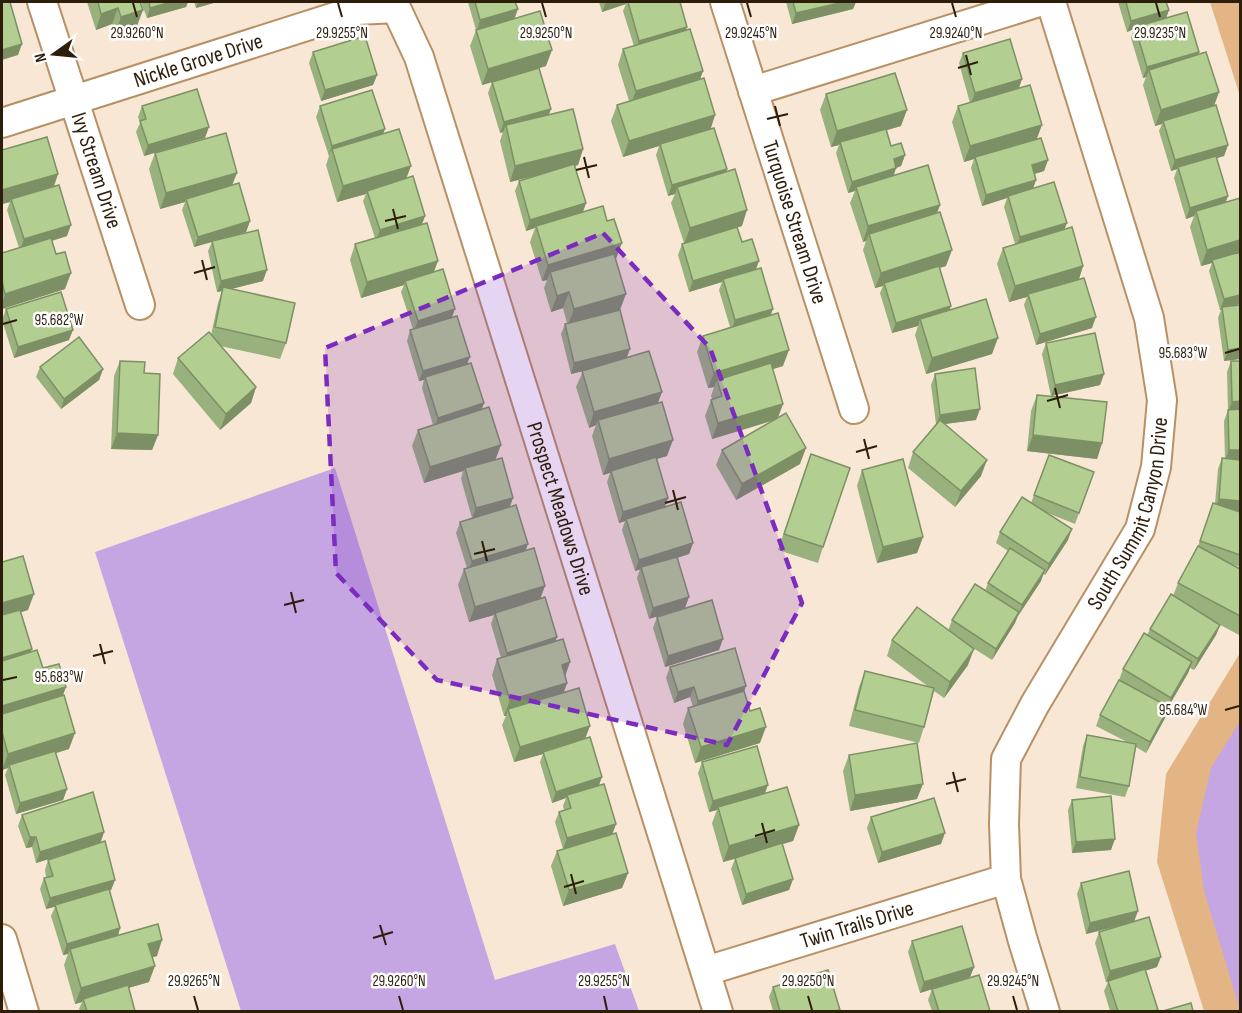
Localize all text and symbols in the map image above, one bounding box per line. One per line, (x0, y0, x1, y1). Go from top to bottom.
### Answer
north arrow (24, 24, 84, 84)
text: 29.9260°N (110, 24, 164, 43)
text: 29.9255°N (316, 24, 368, 43)
text: 29.9250°N (520, 24, 572, 43)
text: 29.9245°N (725, 24, 777, 43)
text: 29.9240°N (930, 24, 982, 43)
text: 29.9235°N (1134, 24, 1186, 43)
street label: Nickle Grove Drive (130, 27, 266, 94)
text: N (31, 51, 51, 64)
street label: Ivy Stream Drive (65, 109, 128, 232)
street label: Turquoise Stream Drive (756, 137, 833, 307)
text: 95.682°W (35, 311, 84, 330)
text: 95.683°W (1159, 344, 1208, 363)
street label: South Summit Canyon Drive (1081, 416, 1174, 615)
street label: Prospect Meadows Drive (521, 419, 600, 599)
text: 95.683°W (35, 668, 84, 687)
text: 95.684°W (1159, 701, 1207, 720)
street label: Twin Trails Drive (797, 895, 917, 955)
text: 29.9265°N (168, 972, 220, 991)
text: 29.9260°N (372, 972, 426, 991)
text: 29.9255°N (578, 972, 630, 991)
text: 29.9250°N (782, 972, 834, 991)
text: 29.9245°N (987, 972, 1039, 991)

